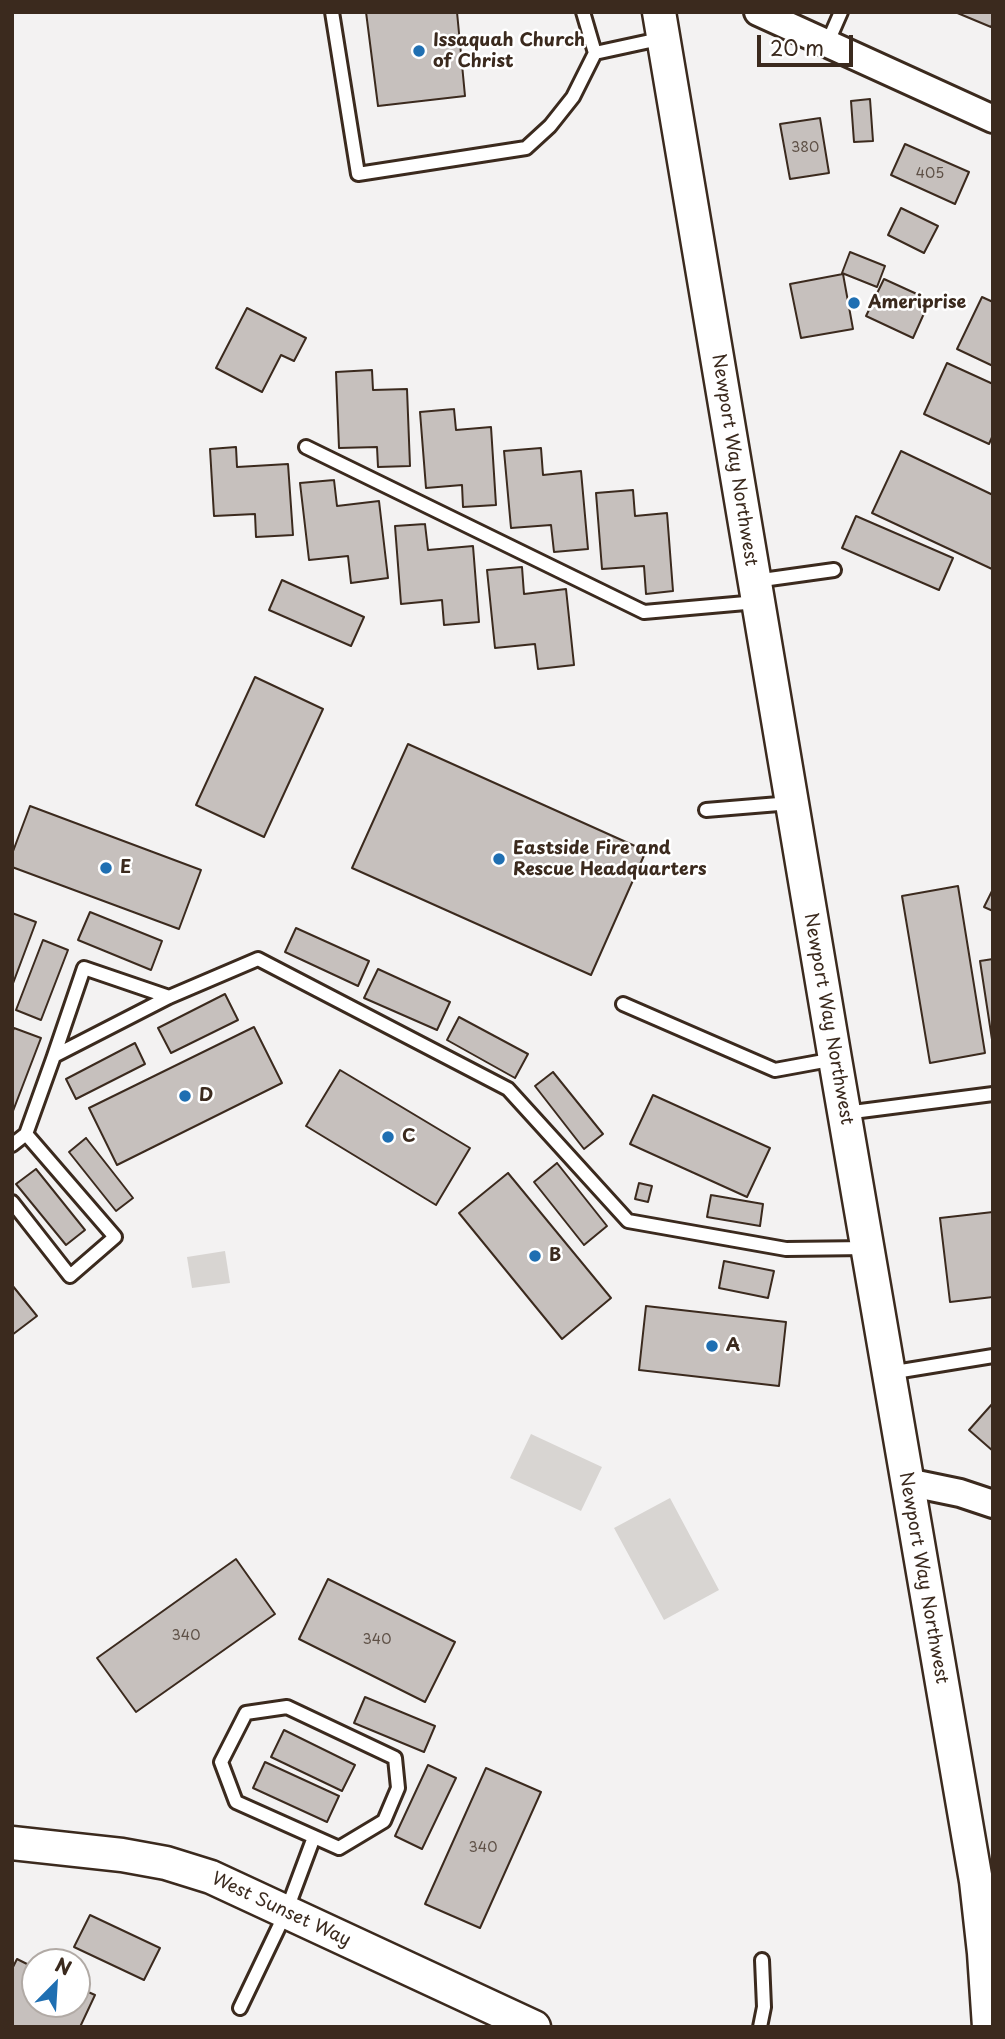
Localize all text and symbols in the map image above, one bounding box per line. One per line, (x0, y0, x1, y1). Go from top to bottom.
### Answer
scale bar (760, 21, 856, 65)
place label: Issaquah Church of Christ (433, 30, 585, 72)
text: 20 m (770, 31, 824, 63)
marker: Issaquah Church of Christ (411, 43, 427, 59)
house number: 380 (791, 140, 819, 156)
house number: 405 (916, 166, 944, 182)
place label: Ameriprise (868, 292, 966, 314)
marker: Ameriprise (846, 295, 862, 311)
street label: Newport Way Northwest (707, 352, 761, 568)
place label: Eastside Fire and Rescue Headquarters (513, 838, 707, 880)
marker: Eastside Fire and Rescue Headquarters (491, 851, 507, 867)
place label: E (120, 857, 131, 879)
marker: E (98, 860, 114, 876)
street label: Newport Way Northwest (799, 911, 857, 1127)
place label: D (199, 1085, 213, 1107)
marker: D (177, 1088, 193, 1104)
place label: C (402, 1126, 416, 1148)
marker: C (380, 1129, 396, 1145)
place label: B (549, 1245, 561, 1267)
marker: B (527, 1248, 543, 1264)
place label: A (726, 1335, 740, 1357)
marker: A (704, 1338, 720, 1354)
street label: Newport Way Northwest (894, 1470, 952, 1686)
house number: 340 (172, 1628, 200, 1644)
house number: 340 (363, 1632, 391, 1648)
house number: 340 (469, 1840, 497, 1856)
street label: West Sunset Way (208, 1868, 354, 1952)
north arrow (21, 1948, 91, 2018)
text: N (51, 1950, 76, 1981)

